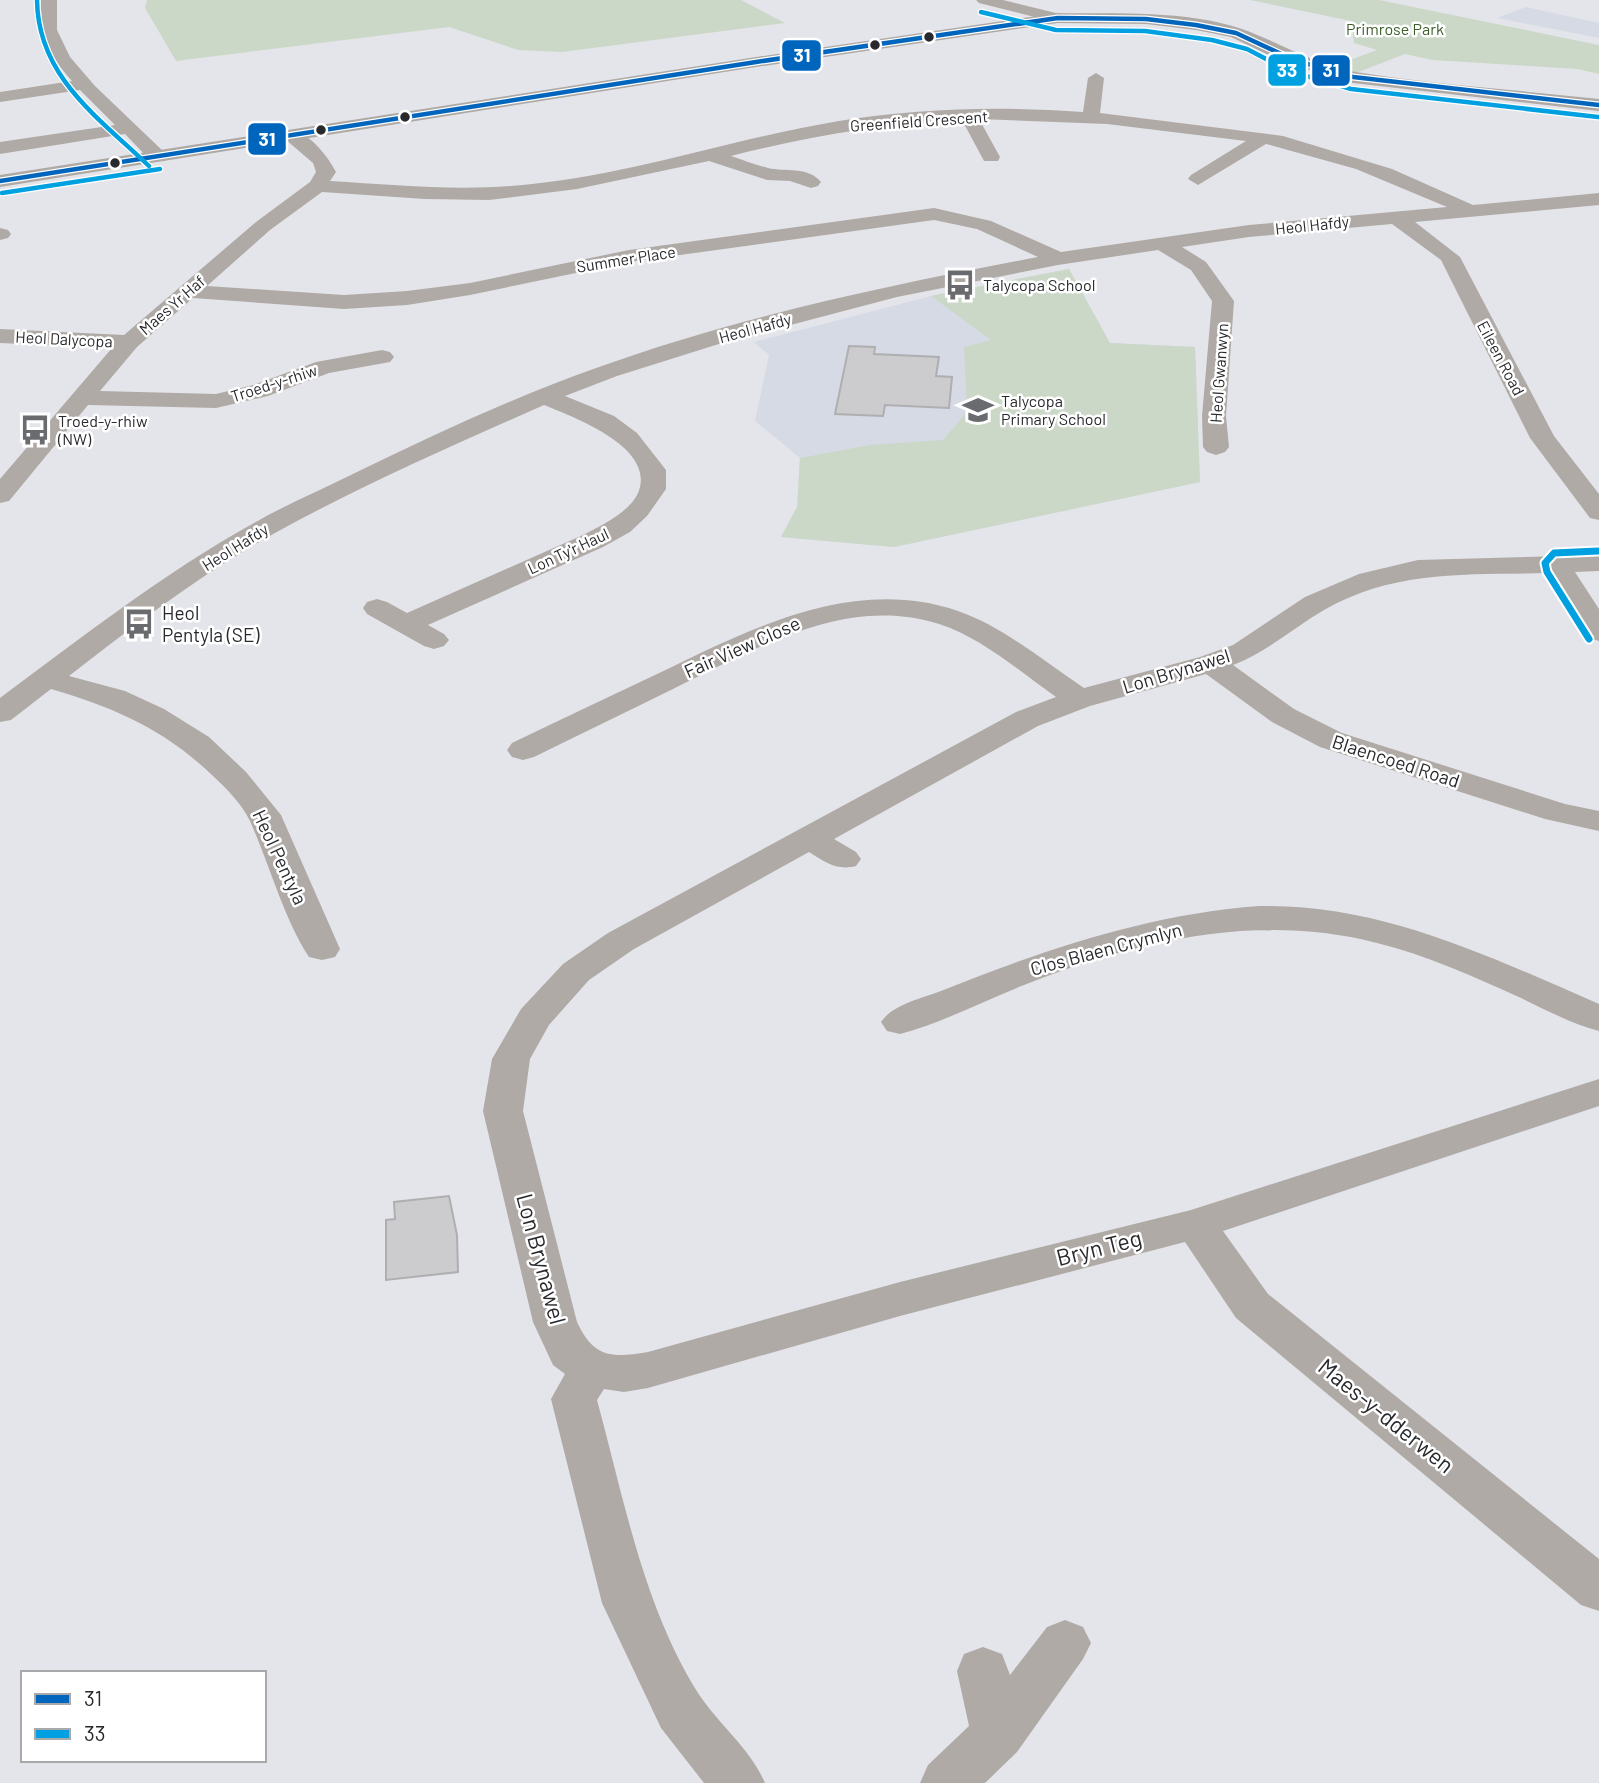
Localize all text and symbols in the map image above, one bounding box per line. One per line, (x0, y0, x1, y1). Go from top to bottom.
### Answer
park label: Primrose Park (1346, 19, 1444, 38)
unlabelled marker (922, 30, 936, 44)
unlabelled marker (868, 38, 882, 52)
line badge: 31 (781, 39, 822, 72)
text: 31 (794, 43, 810, 66)
line badge: 33 (1267, 53, 1307, 87)
line badge: 31 (1311, 54, 1351, 87)
text: 33 (1277, 58, 1297, 81)
text: 31 (1323, 58, 1339, 81)
street label: Greenfield Crescent (849, 106, 988, 135)
unlabelled marker (398, 110, 412, 124)
line badge: 31 (247, 122, 287, 156)
unlabelled marker (314, 123, 328, 137)
text: 31 (259, 127, 275, 150)
unlabelled marker (108, 156, 122, 170)
street label: Heol Hafdy (1274, 211, 1350, 238)
street label: Summer Place (575, 241, 677, 276)
bus stop icon: Talycopa School (943, 268, 977, 302)
street label: Maes Yr Haf (135, 271, 209, 338)
place label: Talycopa School (983, 275, 1095, 294)
street label: Heol Hafdy (717, 309, 794, 346)
street label: Eileen Road (1474, 317, 1529, 398)
street label: Heol Gwanwyn (1206, 322, 1231, 423)
street label: Heol Dalycopa (15, 326, 113, 351)
street label: Troed-y-rhiw (228, 360, 320, 405)
place label: Talycopa Primary School (1001, 391, 1106, 428)
school or university icon: Talycopa Primary School (961, 393, 995, 427)
place label: Troed-y-rhiw (NW) (57, 411, 148, 448)
bus stop icon: Troed-y-rhiw (NW) (18, 413, 52, 447)
street label: Heol Hafdy (198, 519, 272, 574)
street label: Lon Ty'r Haul (524, 524, 611, 578)
place label: Heol Pentyla (SE) (162, 601, 260, 646)
bus stop icon: Heol Pentyla (SE) (122, 607, 156, 641)
street label: Fair View Close (680, 611, 803, 682)
street label: Lon Brynawel (1119, 643, 1232, 698)
street label: Blaencoed Road (1329, 729, 1463, 792)
street label: Heol Pentyla (248, 806, 312, 908)
street label: Clos Blaen Crymlyn (1027, 917, 1184, 980)
street label: Lon Brynawel (511, 1190, 573, 1327)
street label: Bryn Teg (1053, 1223, 1144, 1271)
street label: Maes-y-dderwen (1313, 1352, 1460, 1478)
legend (21, 1671, 266, 1762)
text: 31 (84, 1685, 102, 1710)
text: 33 (84, 1720, 106, 1745)

